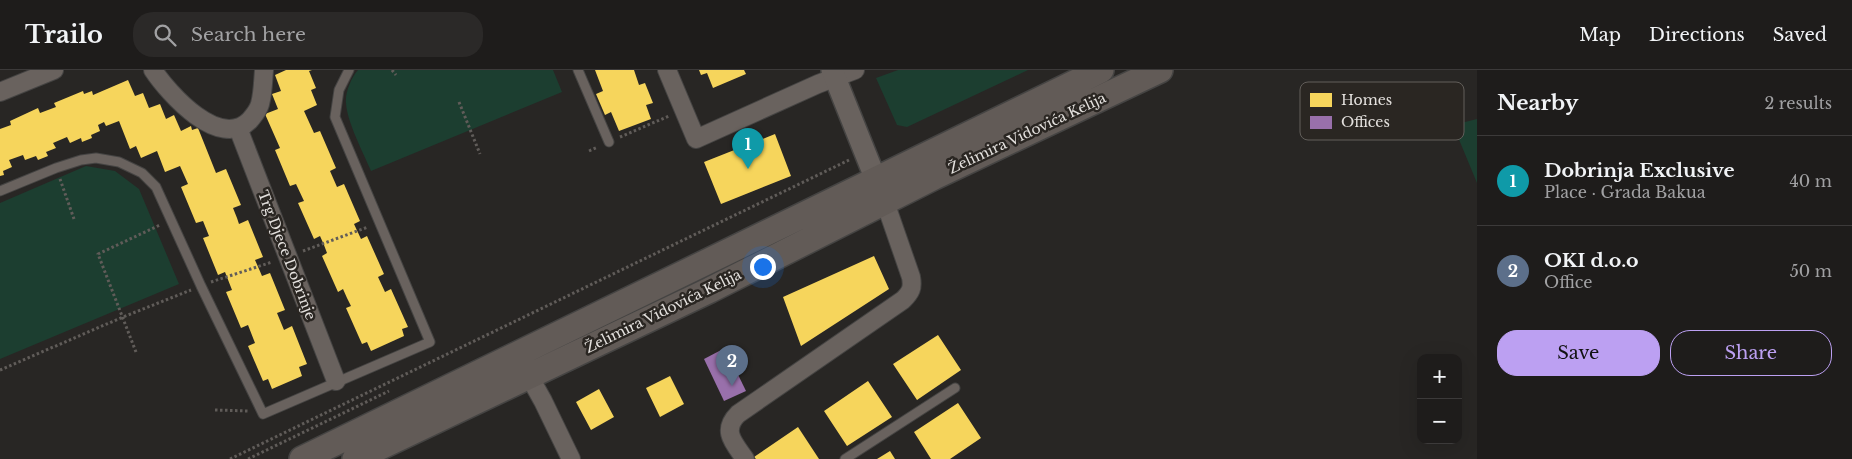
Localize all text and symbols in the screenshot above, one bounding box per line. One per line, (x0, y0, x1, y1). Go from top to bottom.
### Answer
search box (133, 12, 483, 57)
text: Trailo (25, 20, 103, 49)
icon: search (151, 21, 179, 49)
text: Search here (191, 23, 306, 46)
text: Map (1579, 24, 1621, 46)
text: Directions (1649, 24, 1745, 46)
text: Saved (1773, 24, 1827, 46)
legend (1300, 82, 1464, 140)
street label: Želimira Vidovića Kelija (945, 88, 1109, 178)
text: Nearby (1497, 90, 1578, 116)
text: Homes (1341, 91, 1392, 109)
text: 2 results (1764, 93, 1832, 113)
text: Offices (1341, 113, 1390, 131)
pin: 1 (732, 128, 764, 169)
text: Dobrinja Exclusive (1544, 159, 1735, 182)
text: 1 (1510, 171, 1516, 191)
text: 40 m (1789, 171, 1832, 191)
text: Place · Grada Bakua (1544, 182, 1706, 202)
street label: Trg Djece Dobrinje (254, 188, 320, 322)
text: OKI d.o.o (1544, 249, 1639, 272)
your location (750, 254, 776, 280)
text: 2 (1508, 261, 1518, 281)
text: 50 m (1790, 261, 1832, 281)
street label: Želimira Vidovića Kelija (582, 265, 744, 357)
text: Office (1544, 272, 1592, 292)
button: Save (1497, 330, 1660, 376)
button: Share (1670, 330, 1832, 376)
pin: 2 (716, 345, 748, 386)
map controls (1417, 354, 1462, 444)
button: + (1417, 354, 1462, 399)
button: − (1417, 399, 1462, 444)

